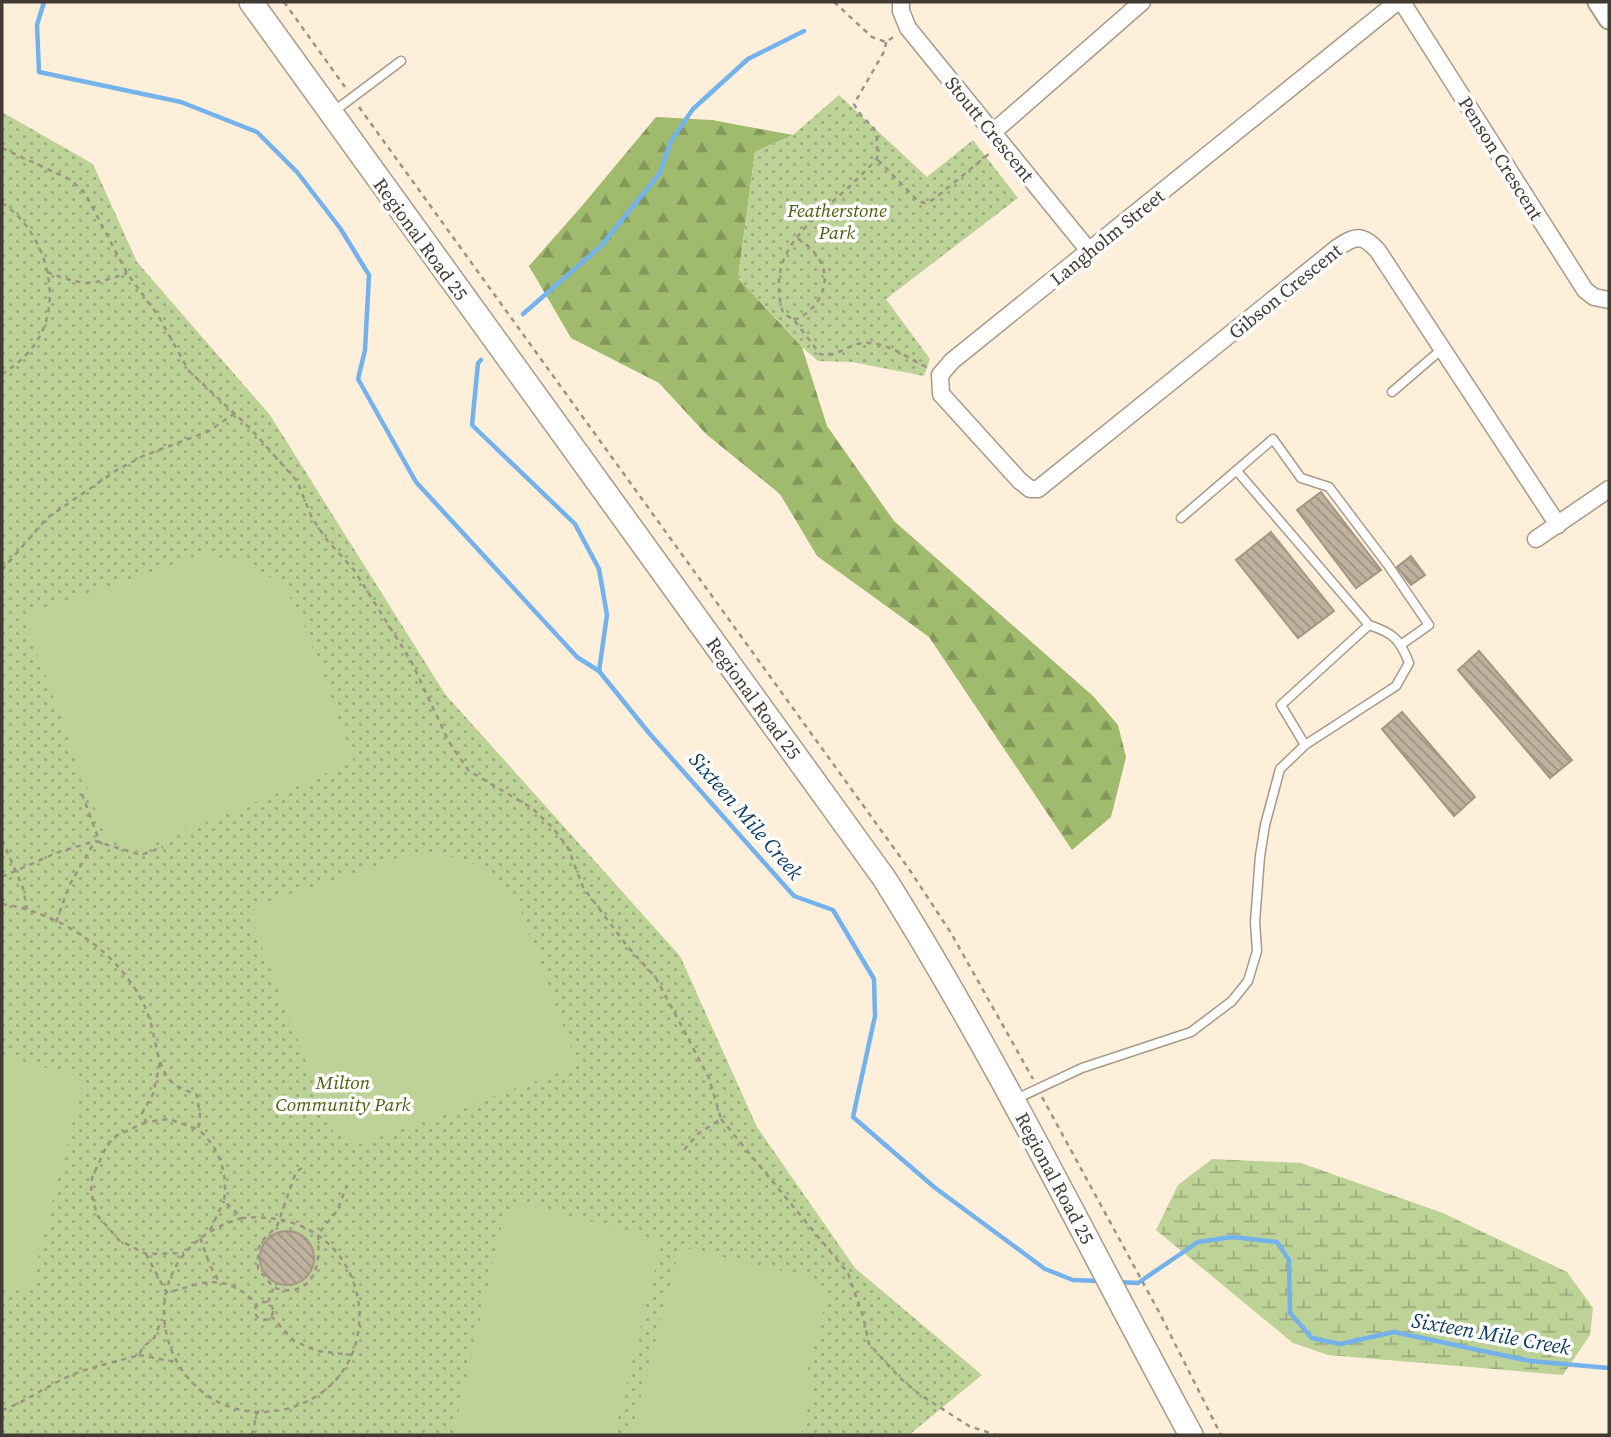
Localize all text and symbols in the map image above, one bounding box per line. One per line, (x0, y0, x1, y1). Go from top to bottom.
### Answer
street label: Stoutt Crescent (940, 71, 1041, 188)
street label: Penson Crescent (1453, 91, 1550, 225)
street label: Regional Road 25 (368, 172, 474, 306)
street label: Langholm Street (1044, 182, 1170, 291)
park label: Featherstone Park (786, 197, 887, 245)
street label: Gibson Crescent (1223, 237, 1348, 345)
street label: Regional Road 25 (701, 631, 807, 765)
water label: Sixteen Mile Creek (683, 746, 810, 886)
park label: Milton Community Park (275, 1069, 411, 1117)
street label: Regional Road 25 (1009, 1108, 1101, 1248)
water label: Sixteen Mile Creek (1410, 1305, 1573, 1362)

